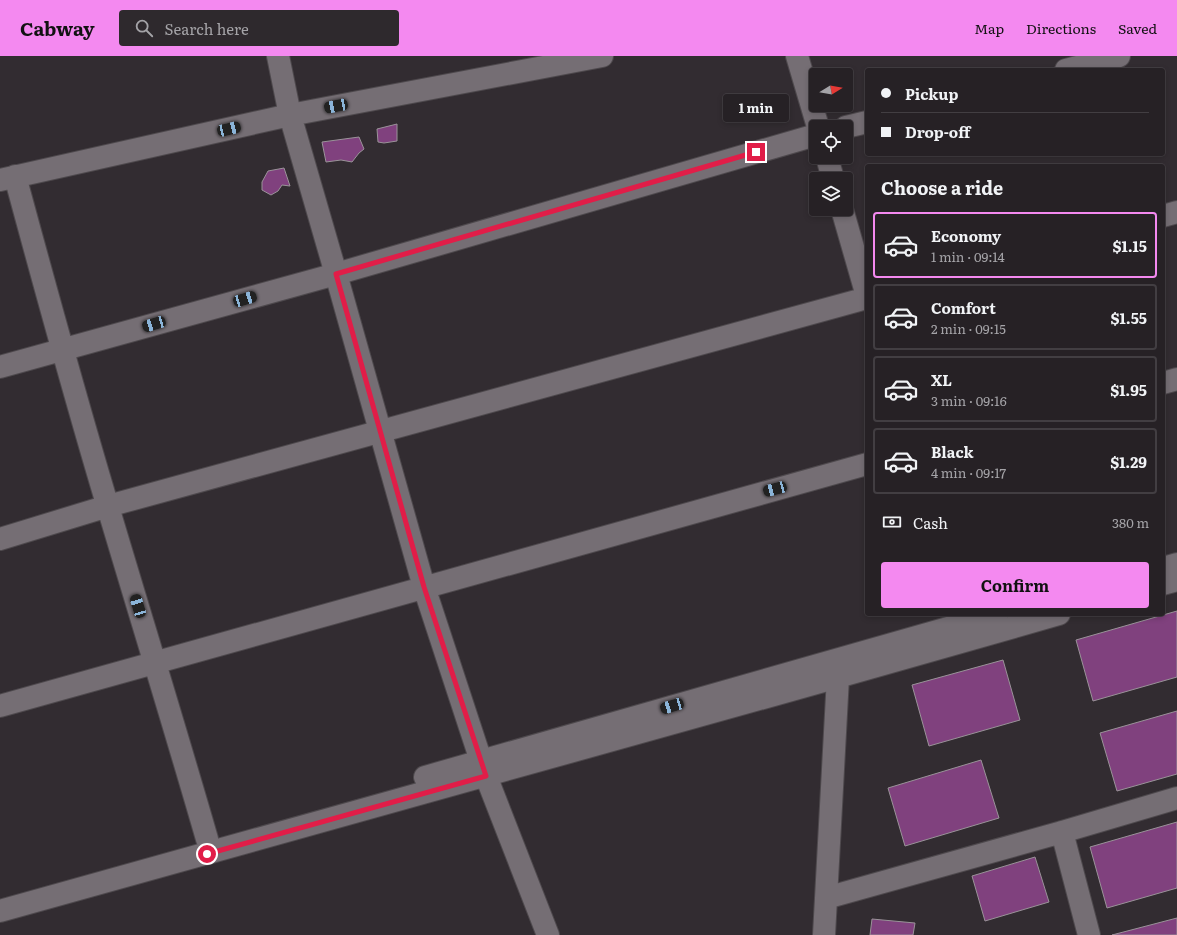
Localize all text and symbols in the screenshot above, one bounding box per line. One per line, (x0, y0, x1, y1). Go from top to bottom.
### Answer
search box (119, 10, 399, 46)
text: Cabway (20, 14, 95, 42)
icon: search (133, 17, 155, 39)
text: Search here (165, 17, 249, 40)
text: Map (974, 18, 1004, 38)
text: Directions (1026, 18, 1096, 38)
text: Saved (1118, 18, 1157, 38)
north arrow (809, 68, 853, 112)
map controls (809, 68, 853, 216)
text: Pickup (905, 82, 958, 105)
callout: 1 min (723, 94, 789, 122)
car (323, 98, 349, 114)
text: 1 min (739, 98, 773, 117)
car (216, 120, 242, 138)
button: locate (809, 120, 853, 164)
text: Drop-off (905, 120, 970, 143)
route end (747, 143, 765, 161)
button: layers (809, 172, 853, 216)
text: Choose a ride (881, 174, 1003, 201)
text: Economy (931, 224, 1001, 247)
icon: car (883, 227, 919, 263)
text: $1.15 (1113, 234, 1147, 257)
text: 1 min · 09:14 (931, 247, 1005, 266)
car (232, 290, 258, 308)
text: Comfort (931, 296, 996, 319)
icon: car (883, 299, 919, 335)
text: $1.55 (1111, 306, 1147, 329)
car (141, 315, 167, 333)
text: 2 min · 09:15 (931, 319, 1006, 338)
text: XL (931, 368, 952, 391)
icon: car (883, 371, 919, 407)
text: $1.95 (1110, 378, 1147, 401)
text: 3 min · 09:16 (931, 391, 1007, 410)
text: Black (931, 440, 974, 463)
icon: car (883, 443, 919, 479)
text: $1.29 (1110, 450, 1147, 473)
text: 4 min · 09:17 (931, 463, 1006, 482)
car (762, 480, 788, 498)
icon: cash (881, 511, 903, 533)
text: Cash (913, 511, 948, 534)
text: 380 m (1112, 513, 1149, 532)
button: Confirm (881, 562, 1149, 608)
car (129, 593, 147, 619)
car (659, 697, 685, 715)
route start (198, 845, 216, 863)

